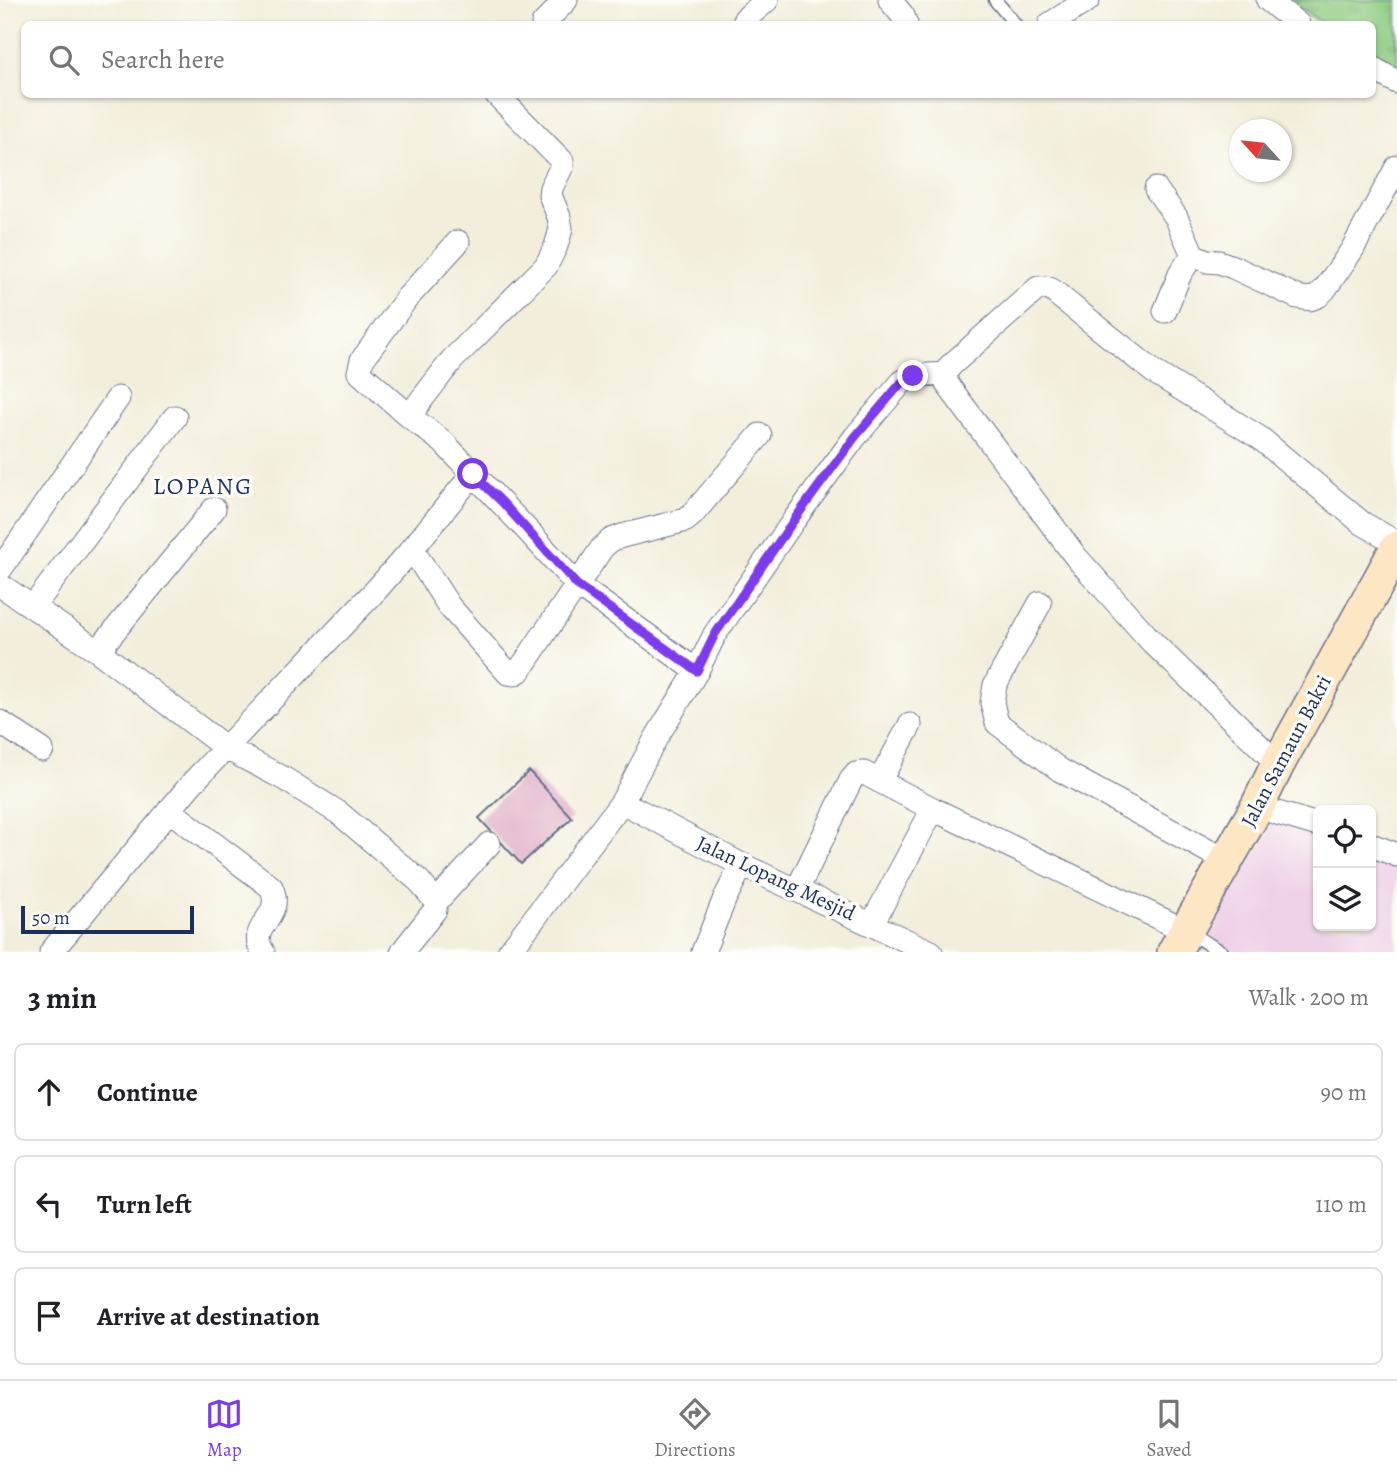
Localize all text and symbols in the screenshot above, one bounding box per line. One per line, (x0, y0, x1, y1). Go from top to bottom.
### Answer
search box (21, 21, 1376, 98)
icon: search (45, 41, 83, 79)
text: Search here (101, 42, 225, 77)
north arrow (1229, 119, 1292, 182)
route end (897, 360, 928, 391)
route start (457, 458, 488, 489)
district label: LOPANG (153, 470, 253, 502)
street label: Jalan Samaun Bakri (1234, 670, 1338, 832)
map controls (1313, 805, 1376, 931)
button: locate (1313, 805, 1376, 868)
street label: Jalan Lopang Mesjid (692, 829, 861, 927)
button: layers (1313, 868, 1376, 931)
scale bar (21, 903, 194, 935)
text: 50 m (32, 905, 70, 931)
text: 3 min (28, 978, 97, 1018)
text: Walk · 200 m (1249, 982, 1369, 1013)
icon: ahead (30, 1073, 68, 1111)
text: Continue (97, 1075, 198, 1110)
text: 90 m (1321, 1077, 1367, 1108)
icon: left (30, 1185, 68, 1223)
text: Turn left (97, 1187, 192, 1222)
text: 110 m (1315, 1189, 1367, 1220)
icon: arrive (30, 1297, 68, 1335)
text: Arrive at destination (97, 1299, 320, 1334)
tab: Map (205, 1395, 243, 1463)
tab: Directions (654, 1395, 736, 1463)
tab: Saved (1147, 1395, 1192, 1463)

